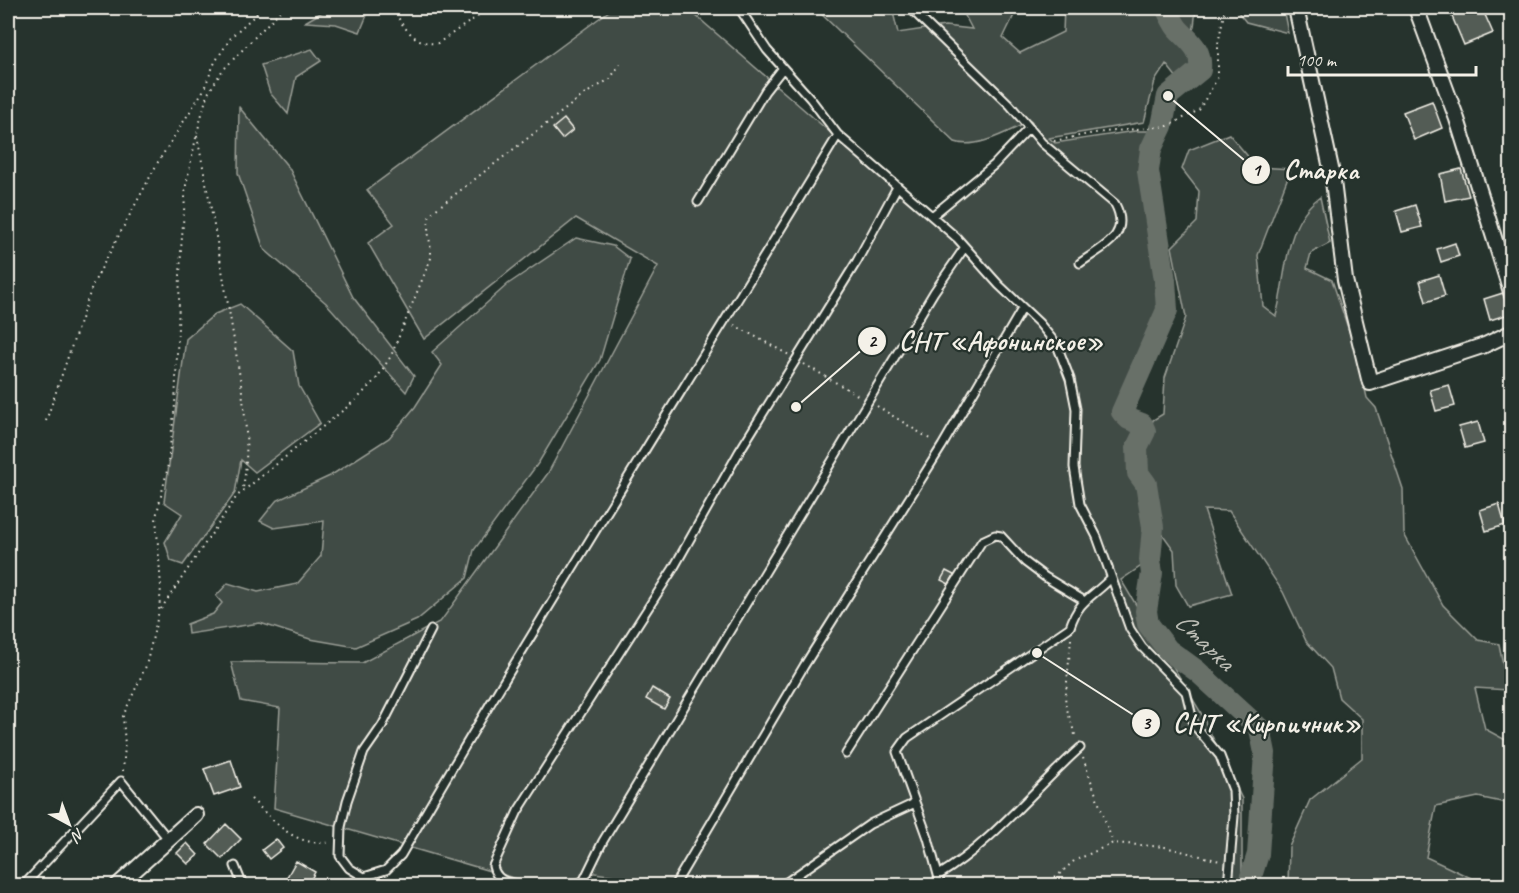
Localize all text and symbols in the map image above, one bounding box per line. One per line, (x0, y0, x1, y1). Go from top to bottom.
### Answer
scale bar (1288, 39, 1476, 77)
text: 100 m (1297, 49, 1338, 71)
callout: Старка (1241, 147, 1370, 192)
text: Старка (1283, 153, 1361, 187)
text: 1 (1252, 159, 1262, 181)
callout: СНТ «Афонинское» (857, 318, 1115, 363)
text: СНТ «Афонинское» (899, 324, 1103, 358)
text: 2 (868, 330, 878, 352)
water label: Старка (1168, 604, 1244, 679)
callout: СНТ «Кирпичник» (1131, 700, 1372, 745)
text: СНТ «Кирпичник» (1173, 706, 1361, 740)
text: 3 (1142, 712, 1152, 734)
north arrow (39, 794, 99, 854)
text: N (66, 824, 88, 847)

